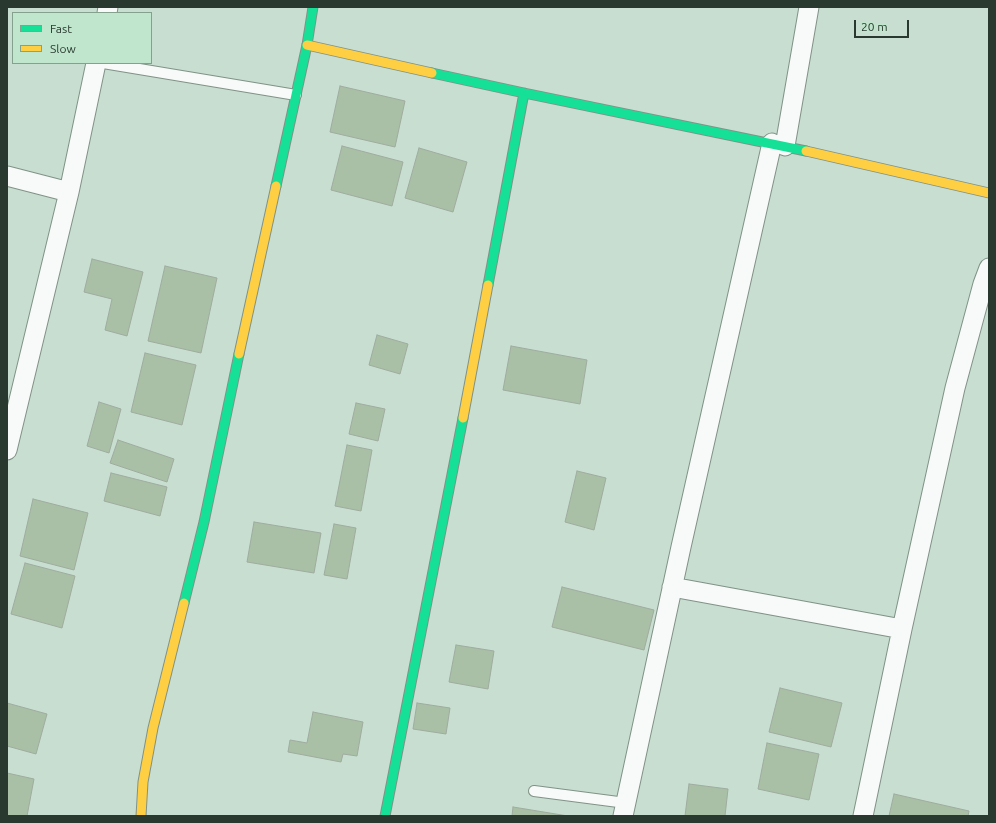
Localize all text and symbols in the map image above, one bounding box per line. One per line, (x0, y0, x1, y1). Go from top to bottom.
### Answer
legend (12, 12, 152, 64)
scale bar (856, 12, 911, 38)
text: 20 m (861, 20, 888, 33)
text: Fast (50, 22, 72, 35)
text: Slow (50, 42, 76, 55)

